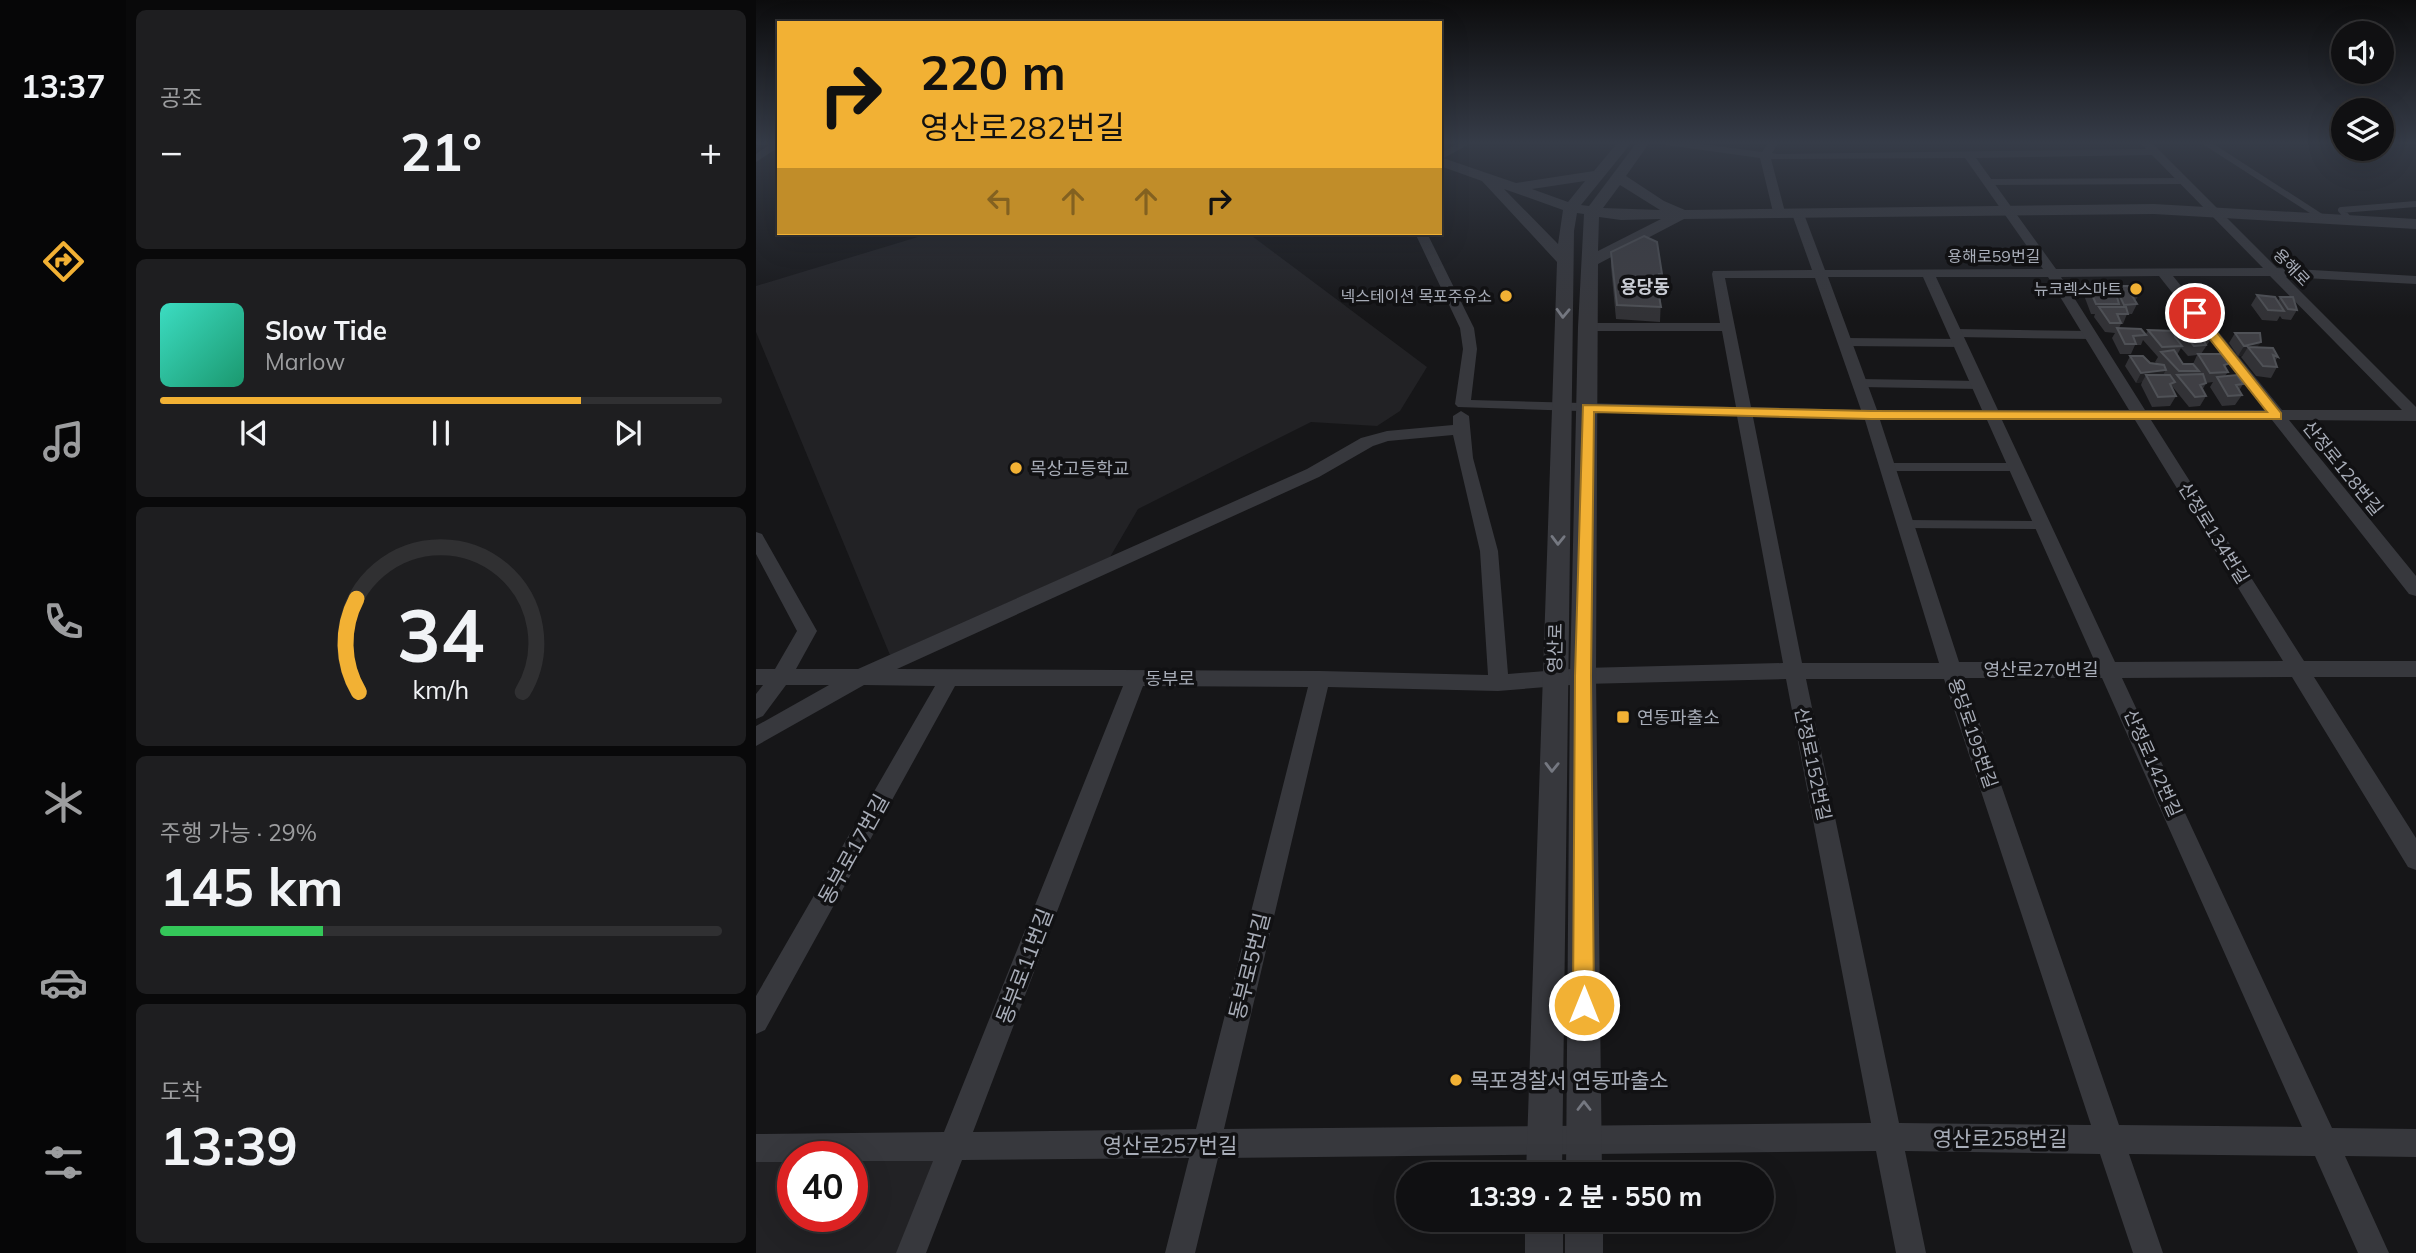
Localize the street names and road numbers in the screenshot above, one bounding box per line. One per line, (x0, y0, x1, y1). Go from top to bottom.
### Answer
street label: 용해로 (2269, 244, 2315, 290)
street label: 용해로59번길 (1948, 246, 2040, 266)
street label: 산정로128번길 (2298, 416, 2388, 520)
street label: 산정로134번길 (2174, 478, 2254, 588)
street label: 영산로 (1543, 623, 1567, 673)
street label: 영산로270번길 (1983, 658, 2099, 681)
street label: 동부로 (1145, 667, 1195, 690)
street label: 용당로195번길 (1943, 675, 2003, 791)
street label: 산정로152번길 (1790, 705, 1836, 823)
street label: 산정로142번길 (2119, 706, 2187, 820)
street label: 동부로17번길 (812, 789, 894, 909)
street label: 동부로11번길 (990, 904, 1058, 1028)
street label: 동부로5번길 (1223, 910, 1275, 1022)
street label: 영산로258번길 (1933, 1125, 2067, 1151)
street label: 영산로257번길 (1103, 1132, 1237, 1158)

